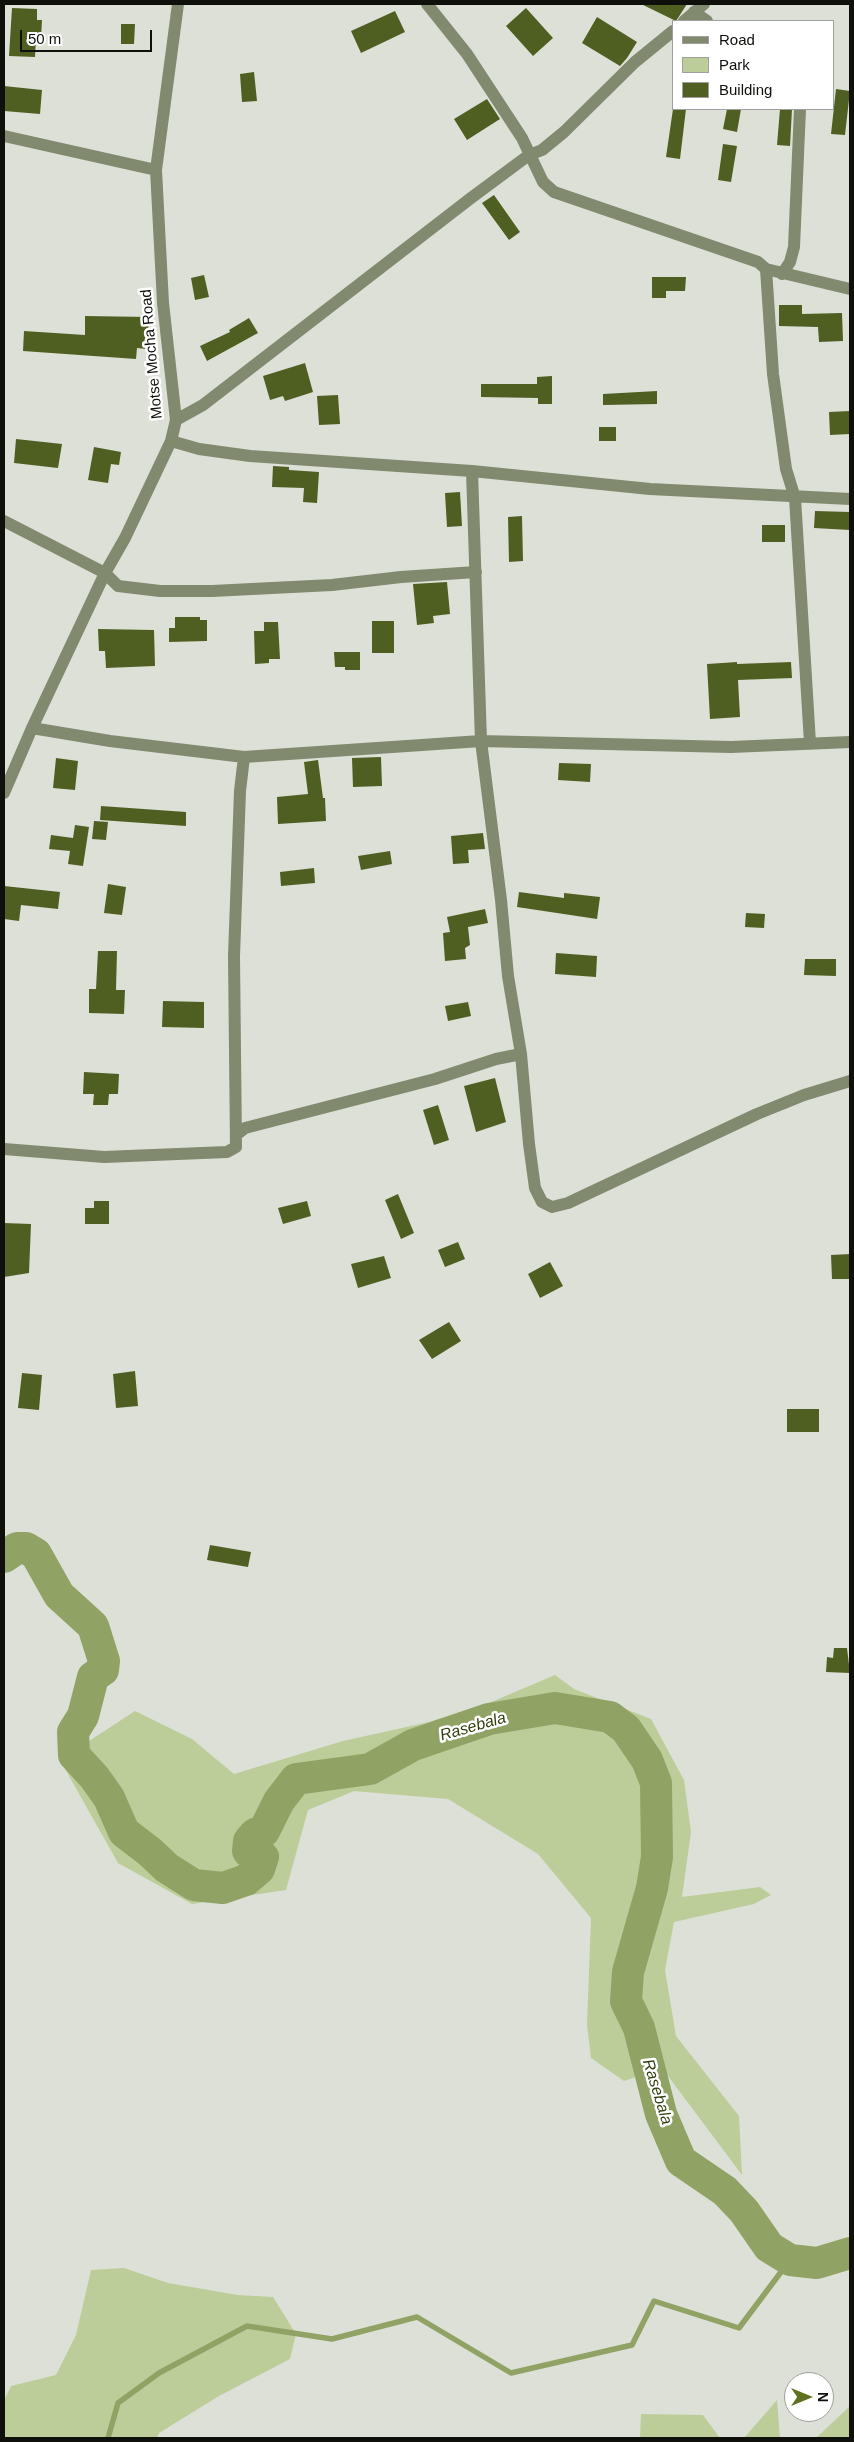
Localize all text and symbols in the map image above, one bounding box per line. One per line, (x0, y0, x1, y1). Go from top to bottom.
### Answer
scale bar (22, 20, 155, 52)
legend (672, 20, 834, 110)
text: 50 m (28, 30, 61, 47)
text: Road (719, 31, 755, 48)
text: Park (719, 56, 750, 73)
text: Building (719, 81, 772, 98)
street label: Motse Mocha Road (137, 288, 167, 420)
water label: Rasebala (438, 1708, 508, 1746)
water label: Rasebala (638, 2057, 676, 2127)
north arrow (784, 2372, 834, 2422)
text: N (815, 2392, 831, 2402)

